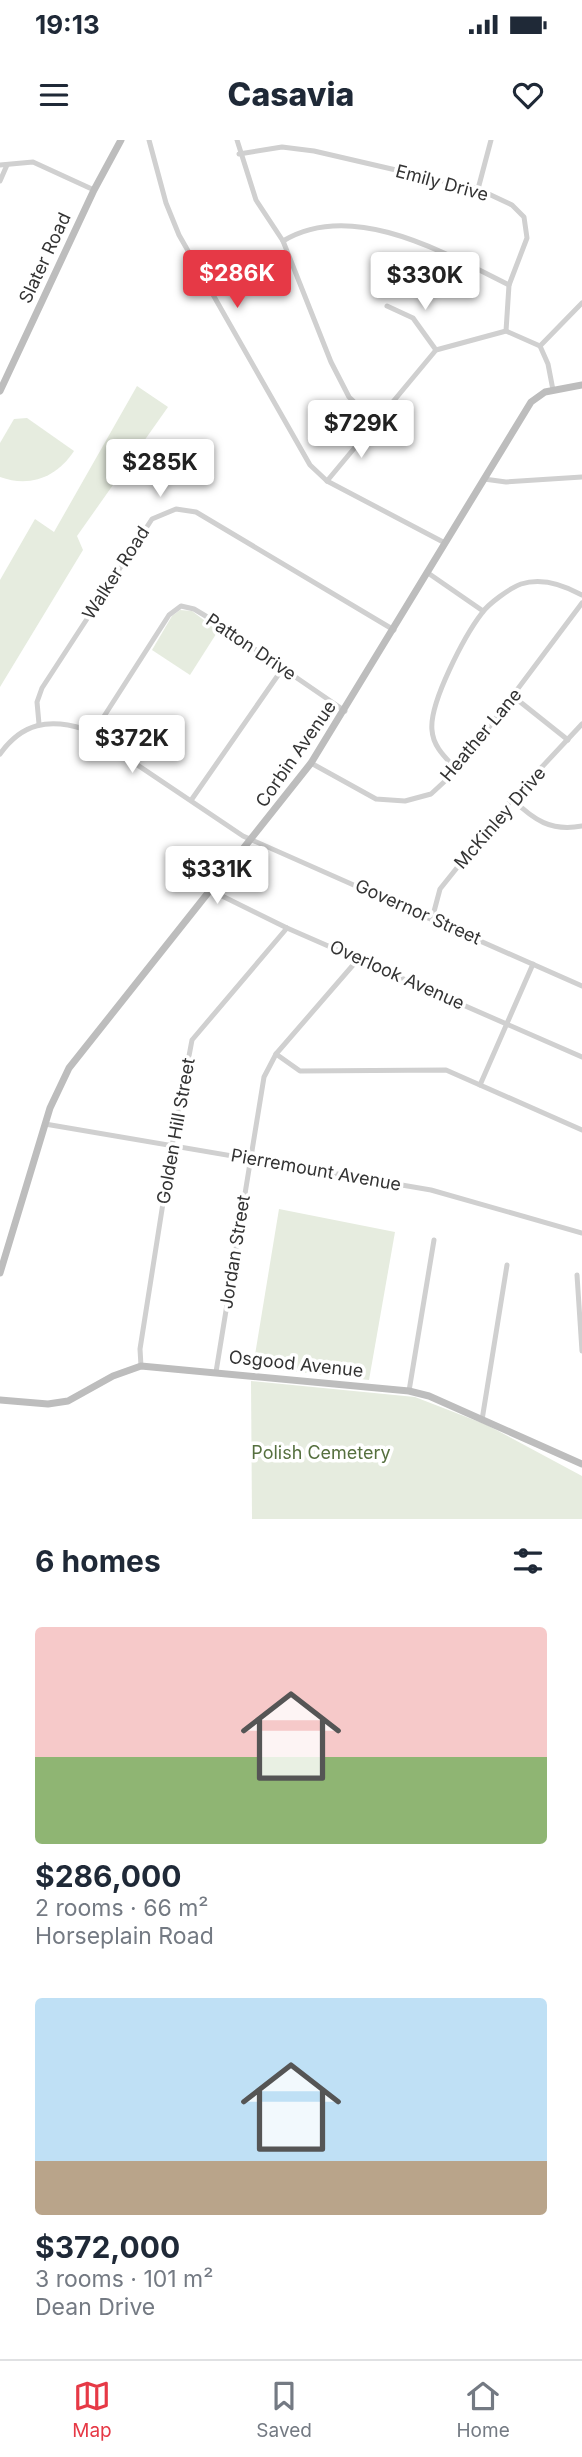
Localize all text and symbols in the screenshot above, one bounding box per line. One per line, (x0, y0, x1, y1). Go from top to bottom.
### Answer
text: 19:13 (35, 9, 100, 40)
text: Casavia (228, 75, 354, 114)
icon: menu (35, 76, 73, 114)
icon: heart (509, 76, 547, 114)
street label: Emily Drive (393, 160, 491, 205)
street label: Slater Road (14, 209, 75, 306)
pin: $286K (188, 250, 286, 310)
pin: $330K (376, 253, 474, 312)
text: $286K (199, 259, 275, 287)
text: $330K (387, 261, 463, 289)
pin: $729K (312, 400, 410, 460)
text: $729K (324, 409, 398, 437)
pin: $285K (111, 440, 209, 499)
text: $285K (122, 448, 198, 476)
street label: Walker Road (78, 522, 153, 623)
street label: Patton Drive (202, 609, 300, 684)
street label: Heather Lane (436, 684, 525, 785)
street label: Corbin Avenue (251, 696, 340, 811)
pin: $372K (83, 716, 181, 775)
text: $372K (95, 724, 169, 752)
street label: McKinley Drive (450, 762, 550, 873)
pin: $331K (168, 846, 266, 906)
text: $331K (181, 855, 253, 883)
street label: Governor Street (352, 874, 484, 949)
street label: Overlook Avenue (327, 935, 468, 1014)
street label: Golden Hill Street (152, 1056, 199, 1206)
street label: Pierremount Avenue (229, 1144, 403, 1195)
street label: Jordan Street (215, 1193, 254, 1310)
street label: Osgood Avenue (228, 1346, 364, 1381)
park label: Polish Cemetery (251, 1442, 391, 1463)
icon: filters (509, 1542, 547, 1580)
text: 6 homes (35, 1543, 161, 1579)
icon: home (228, 1673, 354, 1799)
text: $286,000 (35, 1858, 181, 1894)
text: 2 rooms · 66 m² (35, 1894, 209, 1922)
text: Horseplain Road (35, 1922, 214, 1950)
icon: home (228, 2044, 354, 2170)
text: $372,000 (35, 2229, 180, 2265)
text: 3 rooms · 101 m² (35, 2265, 213, 2293)
text: Dean Drive (35, 2293, 155, 2321)
tab: Map (72, 2377, 112, 2442)
tab: Saved (256, 2377, 312, 2442)
tab: Home (456, 2377, 510, 2442)

